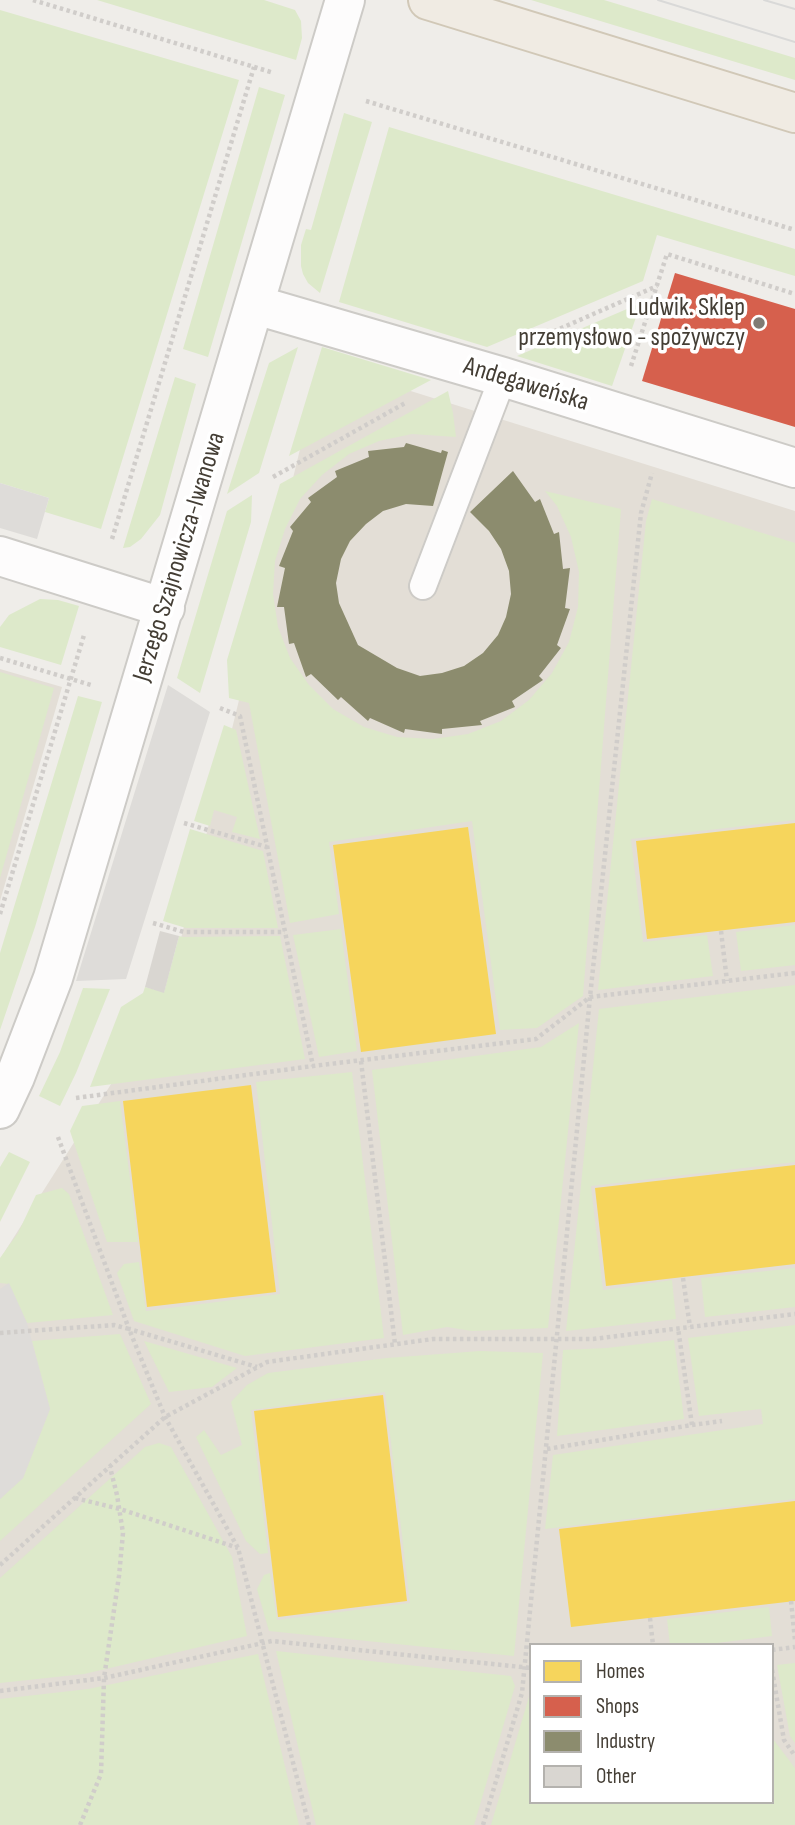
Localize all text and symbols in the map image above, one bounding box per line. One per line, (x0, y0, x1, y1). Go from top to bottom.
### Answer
place label: Ludwik. Sklep przemysłowo - spożywczy (518, 292, 745, 354)
marker: Ludwik. Sklep przemysłowo - spożywczy (751, 315, 767, 331)
street label: Andegaweńska (460, 351, 592, 419)
street label: Jerzego Szajnowicza-Iwanowa (127, 429, 233, 685)
legend (529, 1643, 774, 1804)
text: Homes (596, 1659, 645, 1684)
text: Shops (596, 1694, 639, 1719)
text: Industry (596, 1729, 655, 1754)
text: Other (596, 1764, 636, 1789)

